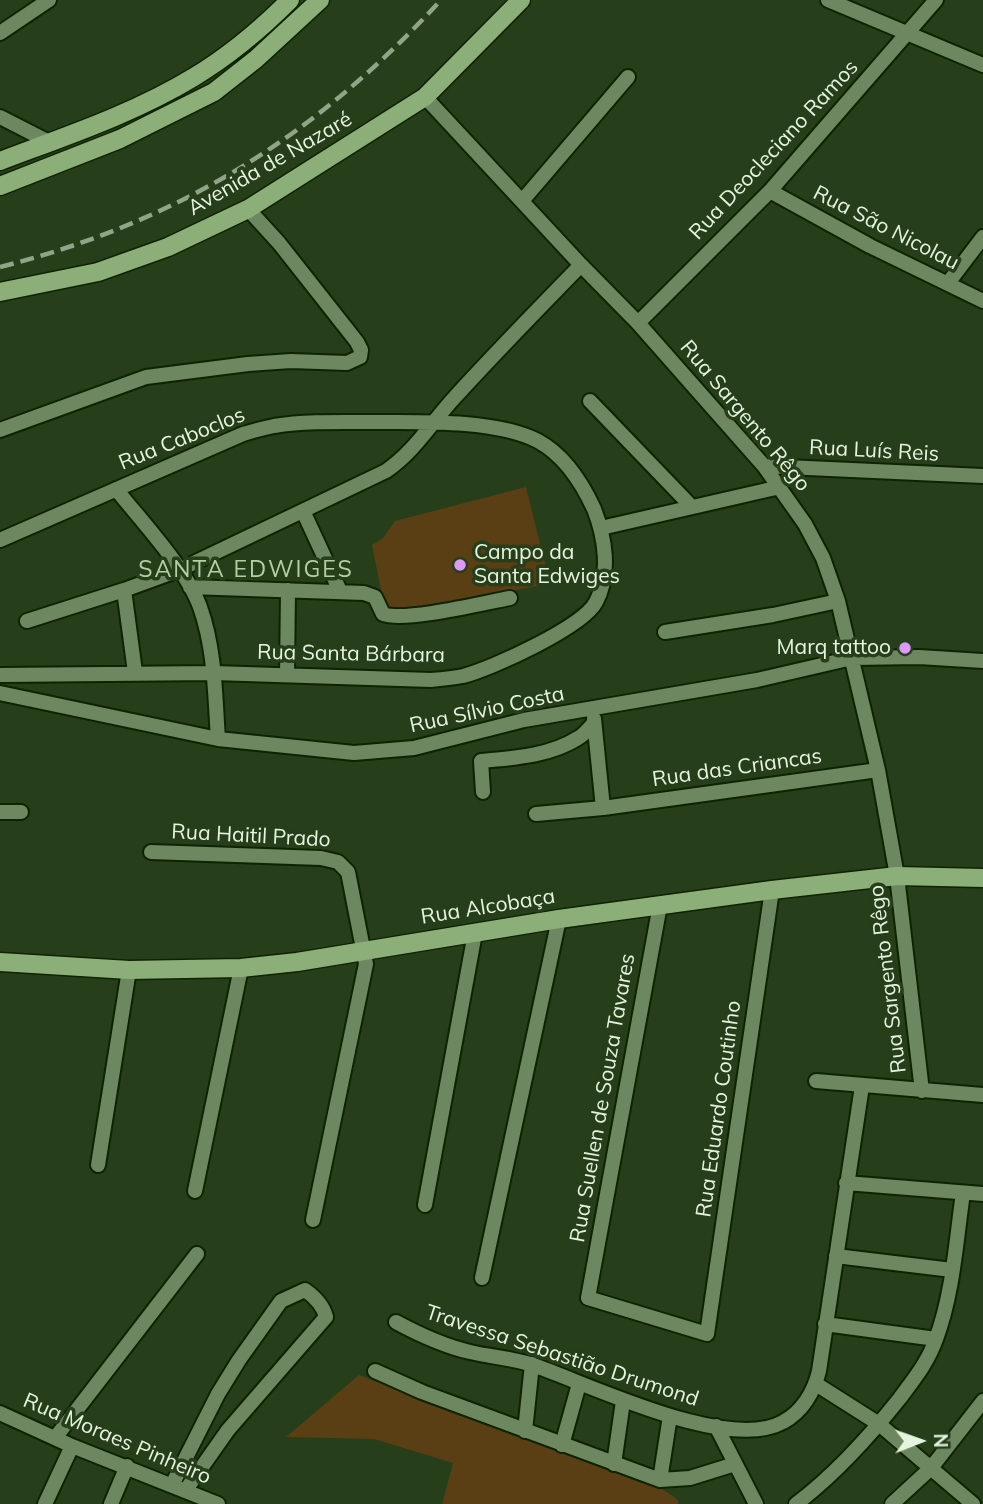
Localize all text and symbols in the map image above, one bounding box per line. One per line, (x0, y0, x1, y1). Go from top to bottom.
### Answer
street label: Rua Deocleciano Ramos (684, 55, 864, 245)
street label: Avenida de Nazaré (183, 107, 357, 221)
street label: Rua São Nicolau (809, 180, 963, 276)
street label: Rua Sargento Rêgo (674, 335, 816, 497)
street label: Rua Caboclos (115, 402, 249, 476)
street label: Rua Luís Reis (808, 435, 940, 467)
place label: Campo da Santa Edwiges (474, 540, 620, 590)
district label: SANTA EDWIGES (140, 556, 352, 584)
marker: Campo da Santa Edwiges (452, 557, 468, 573)
place label: Marq tattoo (777, 635, 891, 661)
street label: Rua Santa Bárbara (257, 640, 445, 668)
marker: Marq tattoo (897, 640, 913, 656)
street label: Rua Sílvio Costa (407, 681, 567, 739)
street label: Rua das Criancas (651, 744, 823, 792)
street label: Rua Haitil Prado (171, 819, 331, 853)
street label: Rua Sargento Rêgo (864, 883, 912, 1075)
street label: Rua Alcobaça (419, 884, 557, 930)
street label: Rua Suellen de Souza Tavares (565, 952, 641, 1244)
street label: Rua Eduardo Coutinho (691, 999, 747, 1219)
street label: Travessa Sebastião Drumond (422, 1300, 702, 1412)
street label: Rua Moraes Pinheiro (19, 1388, 215, 1490)
north arrow (885, 1406, 955, 1476)
text: N (929, 1433, 953, 1448)

